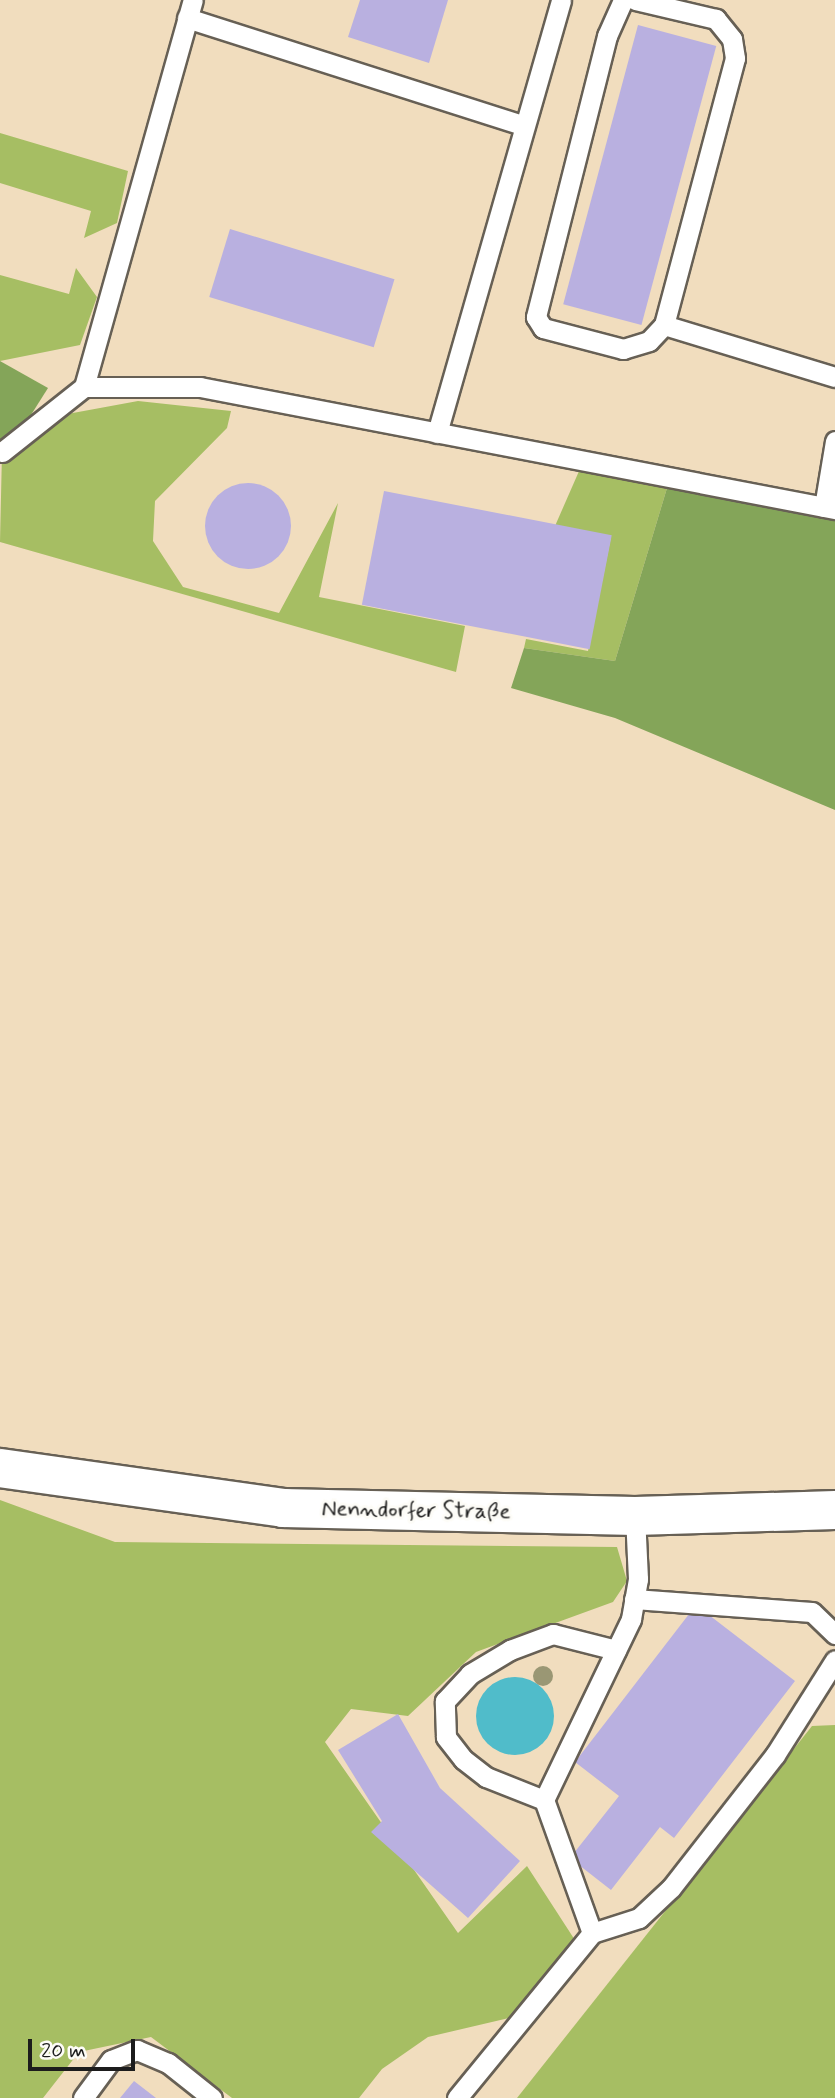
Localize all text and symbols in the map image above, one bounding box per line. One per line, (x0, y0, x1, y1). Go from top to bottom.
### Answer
street label: Nenndorfer Straße (321, 1496, 511, 1526)
scale bar (32, 2024, 138, 2068)
text: 20 m (41, 2037, 86, 2065)

